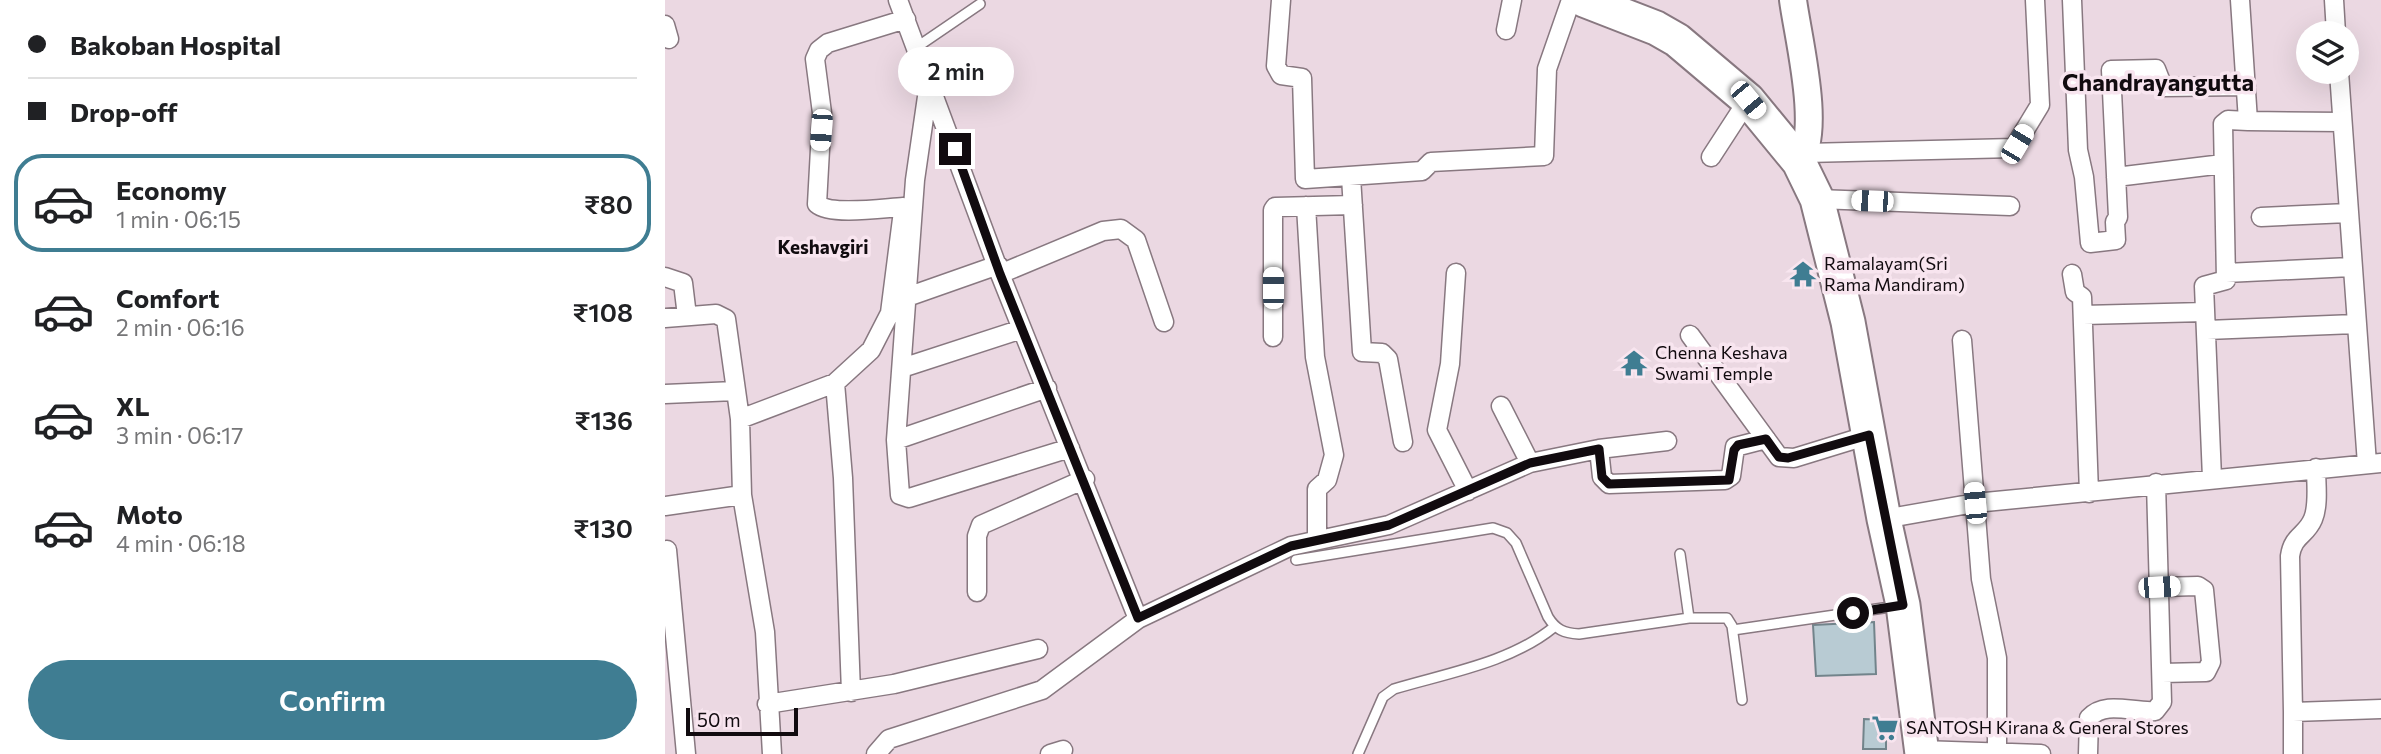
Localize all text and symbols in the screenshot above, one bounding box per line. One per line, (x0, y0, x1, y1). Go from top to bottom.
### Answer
map controls (2296, 21, 2359, 84)
button: layers (2296, 21, 2359, 84)
text: Bakoban Hospital (70, 29, 281, 60)
callout: 2 min (897, 47, 1013, 96)
text: 2 min (928, 57, 984, 85)
district label: Chandrayangutta (2062, 67, 2254, 96)
car (1727, 77, 1770, 123)
text: Drop-off (70, 96, 177, 127)
car (810, 108, 833, 152)
car (1998, 121, 2037, 167)
route end (939, 133, 971, 165)
icon: car (32, 172, 95, 235)
text: Economy (116, 174, 227, 205)
text: ₹80 (584, 188, 633, 219)
car (1851, 190, 1894, 212)
text: 1 min · 06:15 (116, 205, 241, 233)
district label: Keshavgiri (778, 235, 868, 258)
place label: Ramalayam(Sri Rama Mandiram) (1824, 252, 1965, 295)
temple icon: Ramalayam(Sri Rama Mandiram) (1788, 259, 1818, 289)
car (1263, 267, 1284, 309)
icon: car (32, 280, 95, 343)
text: Comfort (116, 282, 219, 313)
text: ₹108 (572, 296, 633, 327)
text: 2 min · 06:16 (116, 313, 245, 341)
place label: Chenna Keshava Swami Temple (1655, 341, 1788, 384)
temple icon: Chenna Keshava Swami Temple (1619, 348, 1649, 378)
icon: car (32, 388, 95, 451)
text: XL (116, 390, 150, 421)
text: ₹136 (575, 404, 633, 435)
text: 3 min · 06:17 (116, 421, 243, 449)
car (1963, 481, 1988, 525)
icon: car (32, 496, 95, 559)
text: Moto (116, 498, 183, 529)
text: ₹130 (573, 512, 633, 543)
text: 4 min · 06:18 (116, 529, 246, 557)
car (2138, 575, 2181, 599)
route start (1837, 597, 1869, 629)
button: Confirm (28, 660, 637, 740)
scale bar (686, 705, 798, 737)
text: 50 m (697, 708, 741, 731)
supermarket icon: SANTOSH Kirana & General Stores (1870, 713, 1900, 743)
place label: SANTOSH Kirana & General Stores (1906, 716, 2189, 738)

